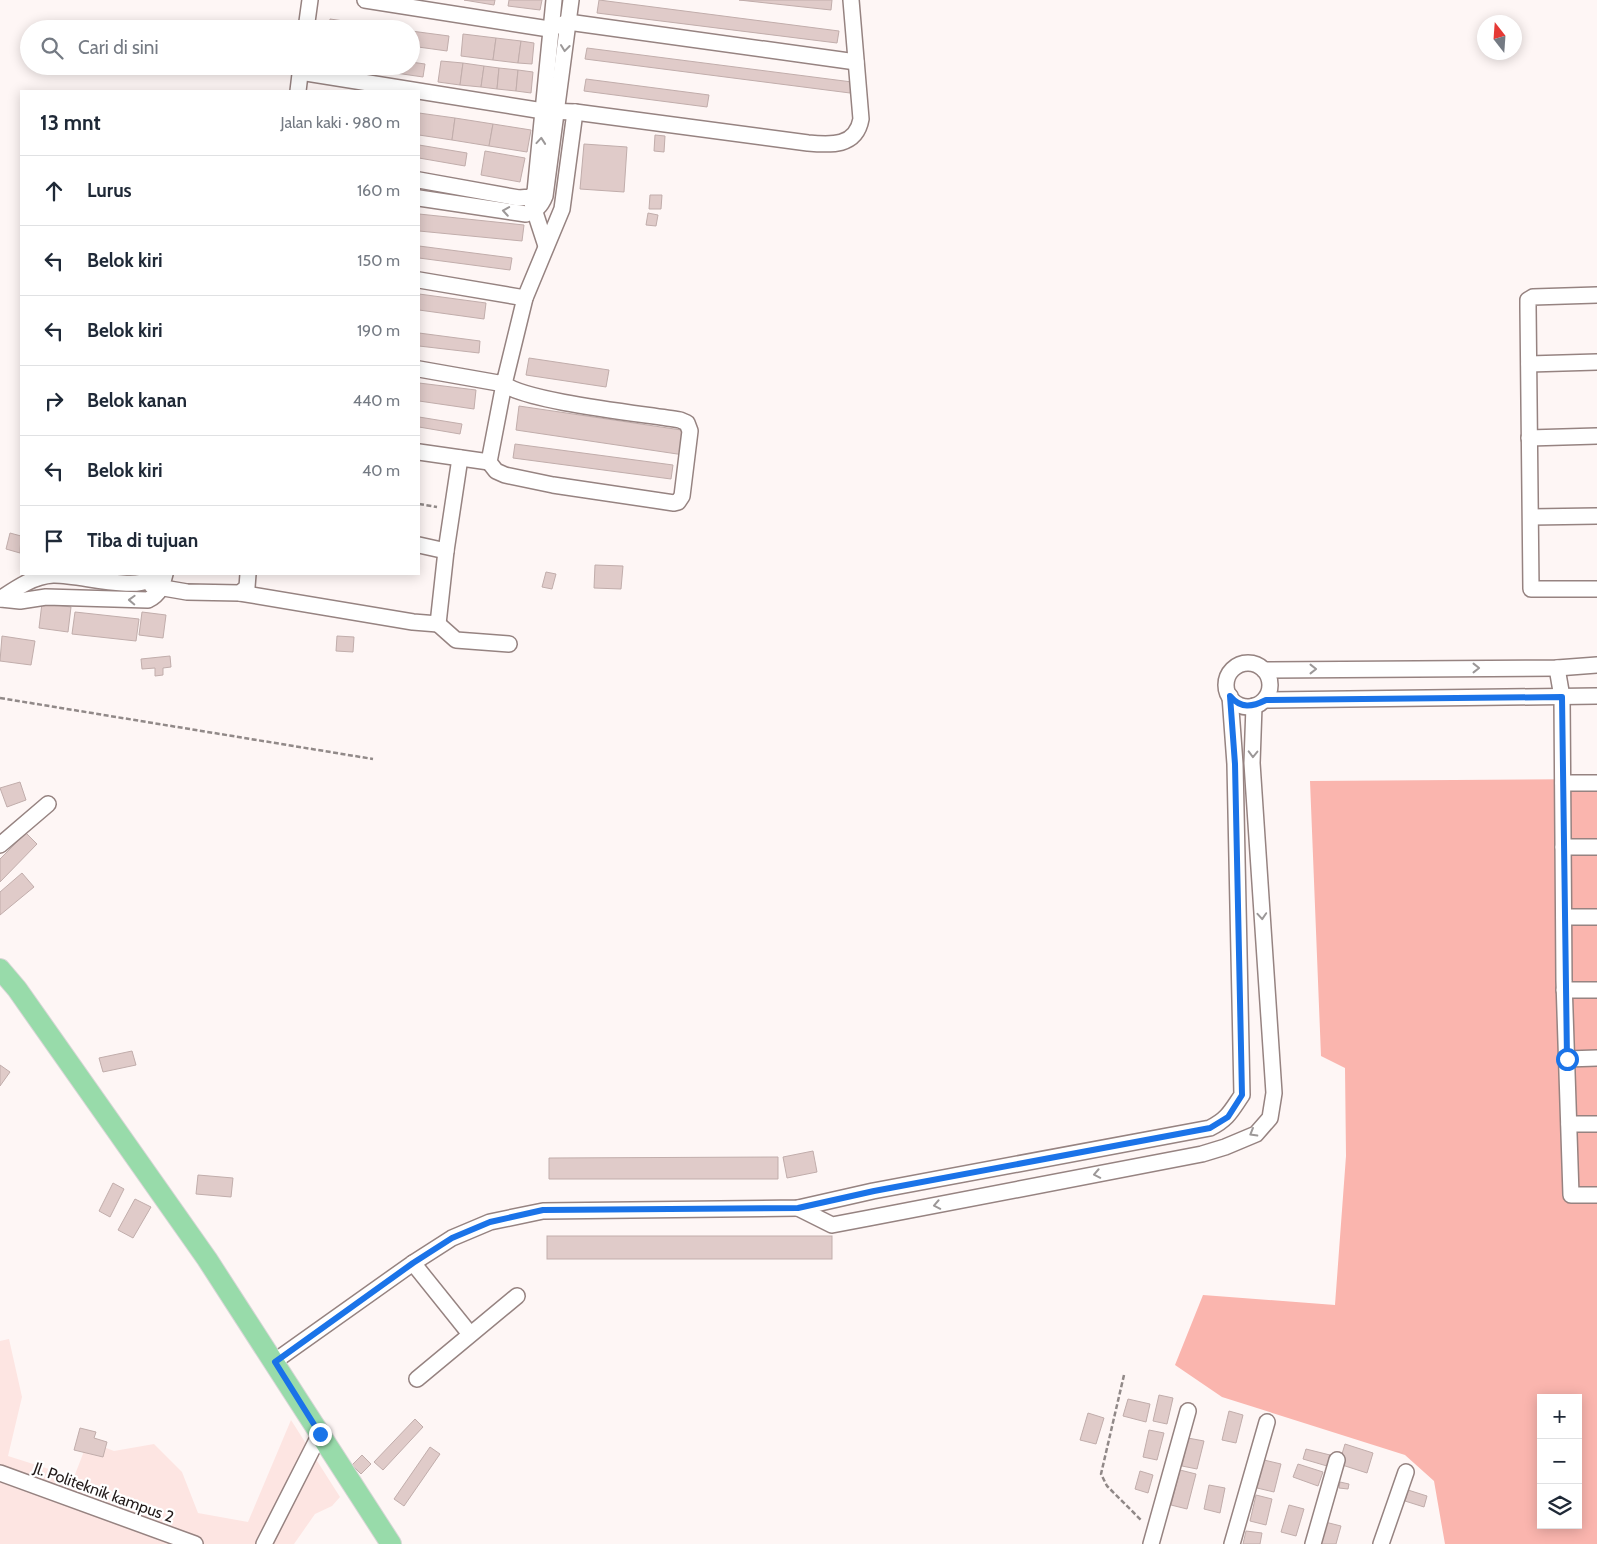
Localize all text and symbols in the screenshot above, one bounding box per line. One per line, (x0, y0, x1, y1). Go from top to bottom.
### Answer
north arrow (1477, 15, 1522, 60)
search box (20, 20, 420, 75)
icon: search (38, 34, 66, 62)
text: Cari di sini (78, 36, 159, 59)
one-way arrow (560, 45, 571, 53)
text: 13 mnt (40, 110, 101, 135)
text: Jalan kaki · 980 m (280, 113, 400, 132)
one-way arrow (535, 137, 546, 145)
icon: ahead (40, 177, 68, 205)
text: Lurus (87, 179, 132, 202)
text: 160 m (357, 181, 400, 200)
one-way arrow (501, 207, 510, 217)
icon: left (40, 247, 68, 275)
text: Belok kiri (87, 249, 163, 272)
text: 150 m (357, 251, 400, 270)
icon: left (40, 317, 68, 345)
text: Belok kiri (87, 319, 163, 342)
text: 190 m (357, 321, 400, 340)
icon: right (40, 387, 68, 415)
text: Belok kanan (87, 389, 187, 412)
text: 440 m (353, 391, 400, 410)
icon: left (40, 457, 68, 485)
text: Belok kiri (87, 459, 163, 482)
text: 40 m (362, 461, 400, 480)
icon: arrive (40, 527, 68, 555)
text: Tiba di tujuan (87, 529, 198, 552)
one-way arrow (128, 595, 136, 606)
one-way arrow (1472, 663, 1480, 673)
one-way arrow (1309, 664, 1317, 675)
one-way arrow (1247, 751, 1258, 759)
one-way arrow (1257, 913, 1268, 921)
route start (1556, 1048, 1579, 1071)
one-way arrow (1249, 1127, 1258, 1137)
one-way arrow (1092, 1169, 1101, 1179)
one-way arrow (933, 1199, 942, 1210)
map controls (1537, 1394, 1582, 1529)
button: + (1537, 1394, 1582, 1439)
route end (309, 1423, 332, 1446)
button: − (1537, 1439, 1582, 1484)
street label: Jl. Politeknik kampus 2 (30, 1458, 177, 1527)
button: layers (1537, 1484, 1582, 1529)

